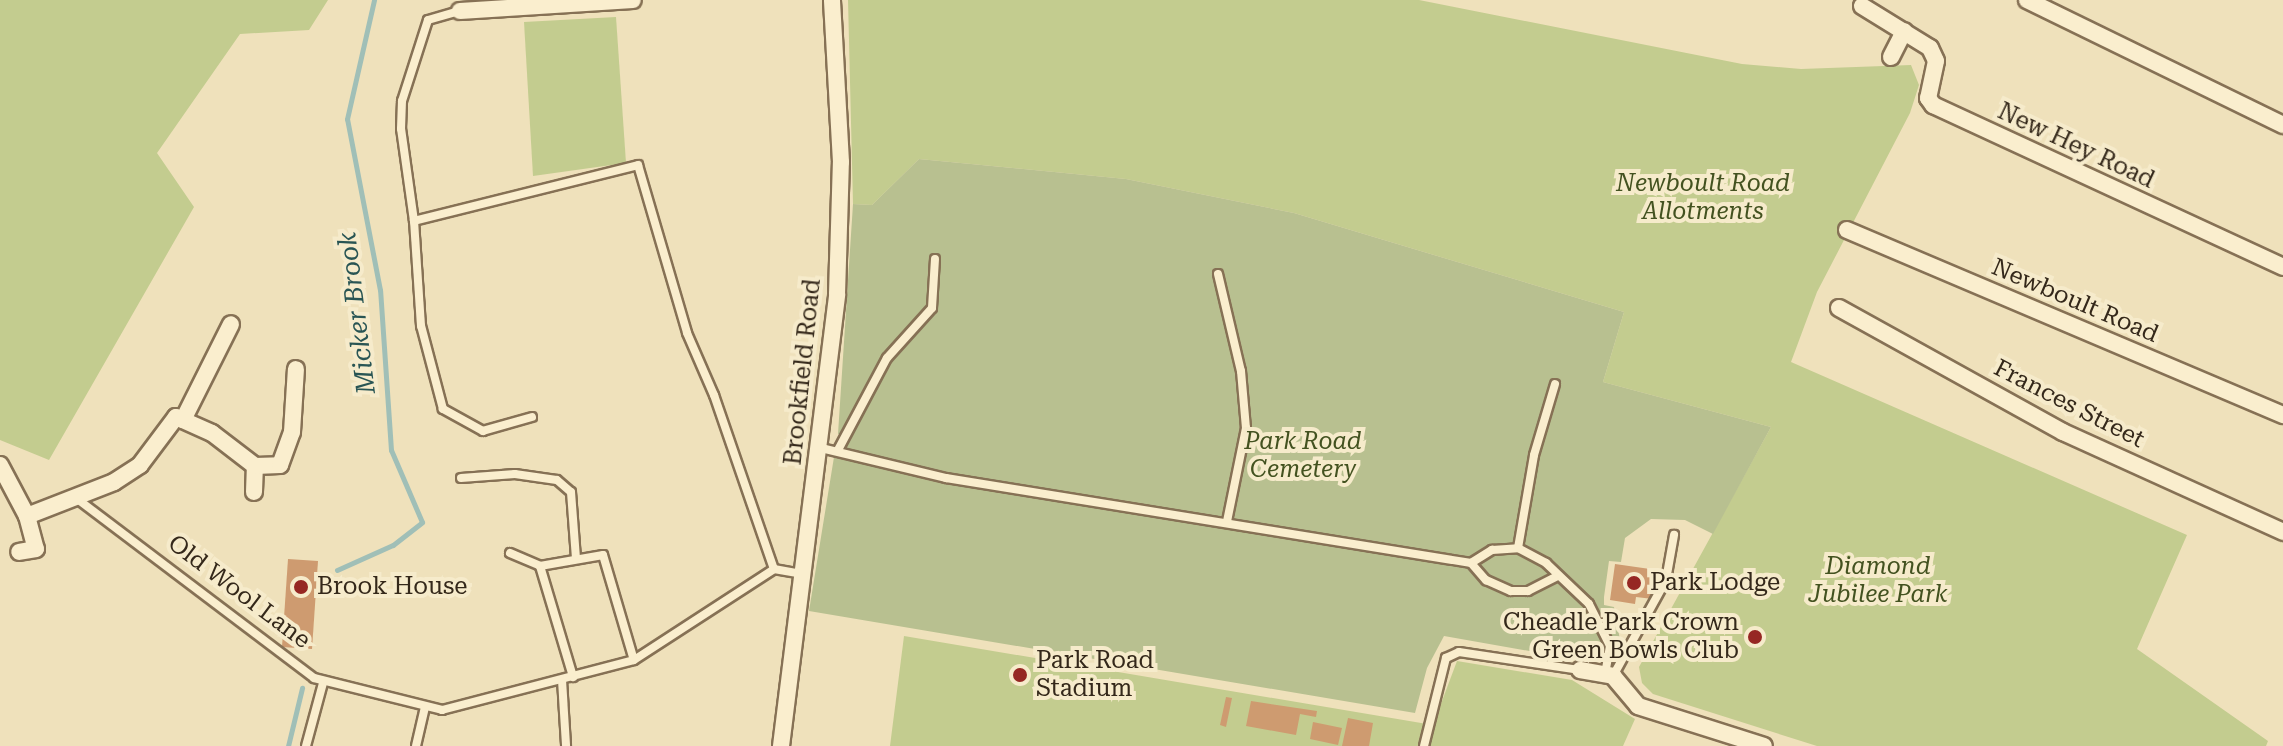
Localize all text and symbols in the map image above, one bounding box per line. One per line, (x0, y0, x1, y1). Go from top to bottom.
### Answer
street label: New Hey Road (1993, 97, 2159, 195)
park label: Newboult Road Allotments (1616, 170, 1790, 226)
water label: Micker Brook (332, 230, 382, 396)
street label: Newboult Road (1987, 253, 2163, 349)
street label: Brookfield Road (779, 277, 827, 467)
street label: Frances Street (1989, 354, 2149, 454)
park label: Park Road Cemetery (1244, 428, 1362, 484)
street label: Old Wool Lane (162, 529, 316, 655)
park label: Diamond Jubilee Park (1808, 553, 1948, 609)
place label: Park Lodge (1650, 569, 1780, 597)
place label: Brook House (317, 573, 467, 601)
marker: Park Lodge (1625, 574, 1643, 592)
marker: Brook House (292, 578, 310, 596)
place label: Cheadle Park Crown Green Bowls Club (1503, 609, 1739, 665)
marker: Cheadle Park Crown Green Bowls Club (1746, 628, 1764, 646)
place label: Park Road Stadium (1036, 647, 1154, 703)
marker: Park Road Stadium (1011, 666, 1029, 684)

